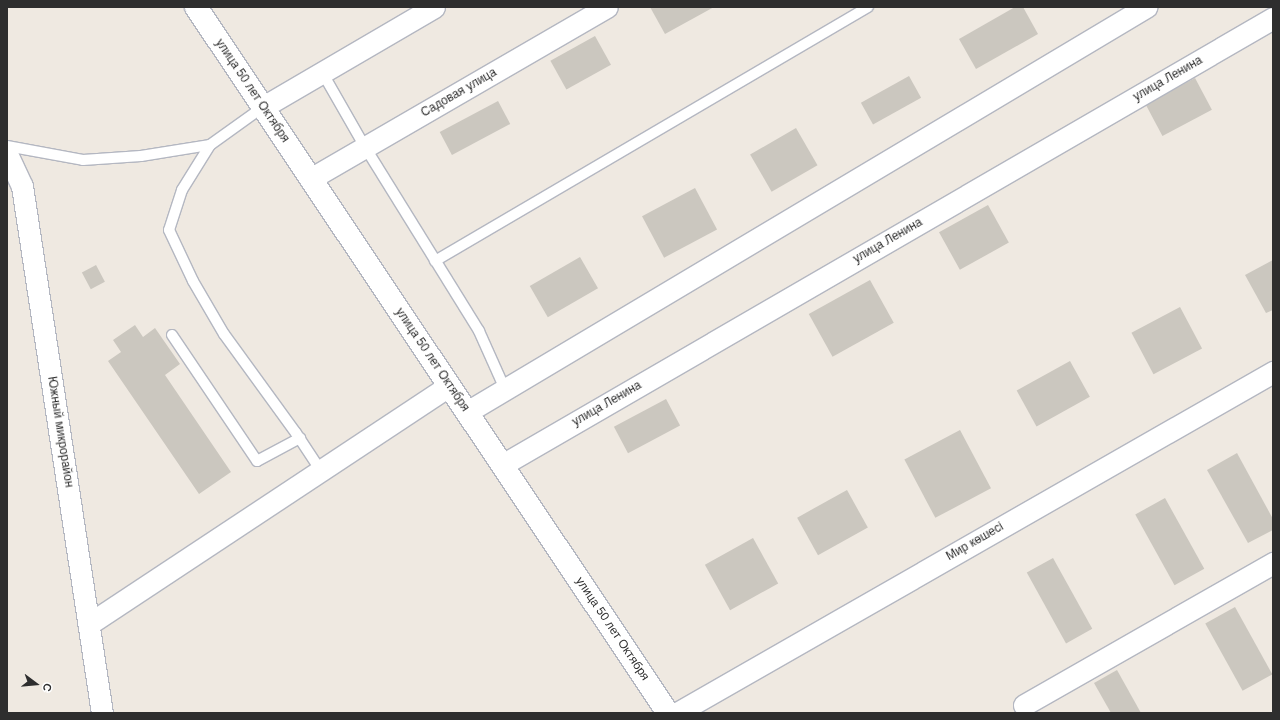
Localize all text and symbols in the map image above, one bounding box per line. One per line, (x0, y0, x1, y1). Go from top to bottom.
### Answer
street label: улица 50 лет Октября (212, 37, 292, 145)
street label: улица Ленина (1131, 53, 1205, 105)
street label: Садовая улица (419, 66, 499, 120)
street label: улица Ленина (851, 215, 925, 267)
street label: улица 50 лет Октября (392, 306, 472, 414)
street label: Южный микрорайон (44, 375, 76, 489)
street label: улица Ленина (570, 378, 644, 430)
street label: Мир көшесі (944, 520, 1006, 564)
street label: улица 50 лет Октября (572, 575, 652, 683)
north arrow (16, 664, 56, 704)
text: С (41, 682, 54, 693)

